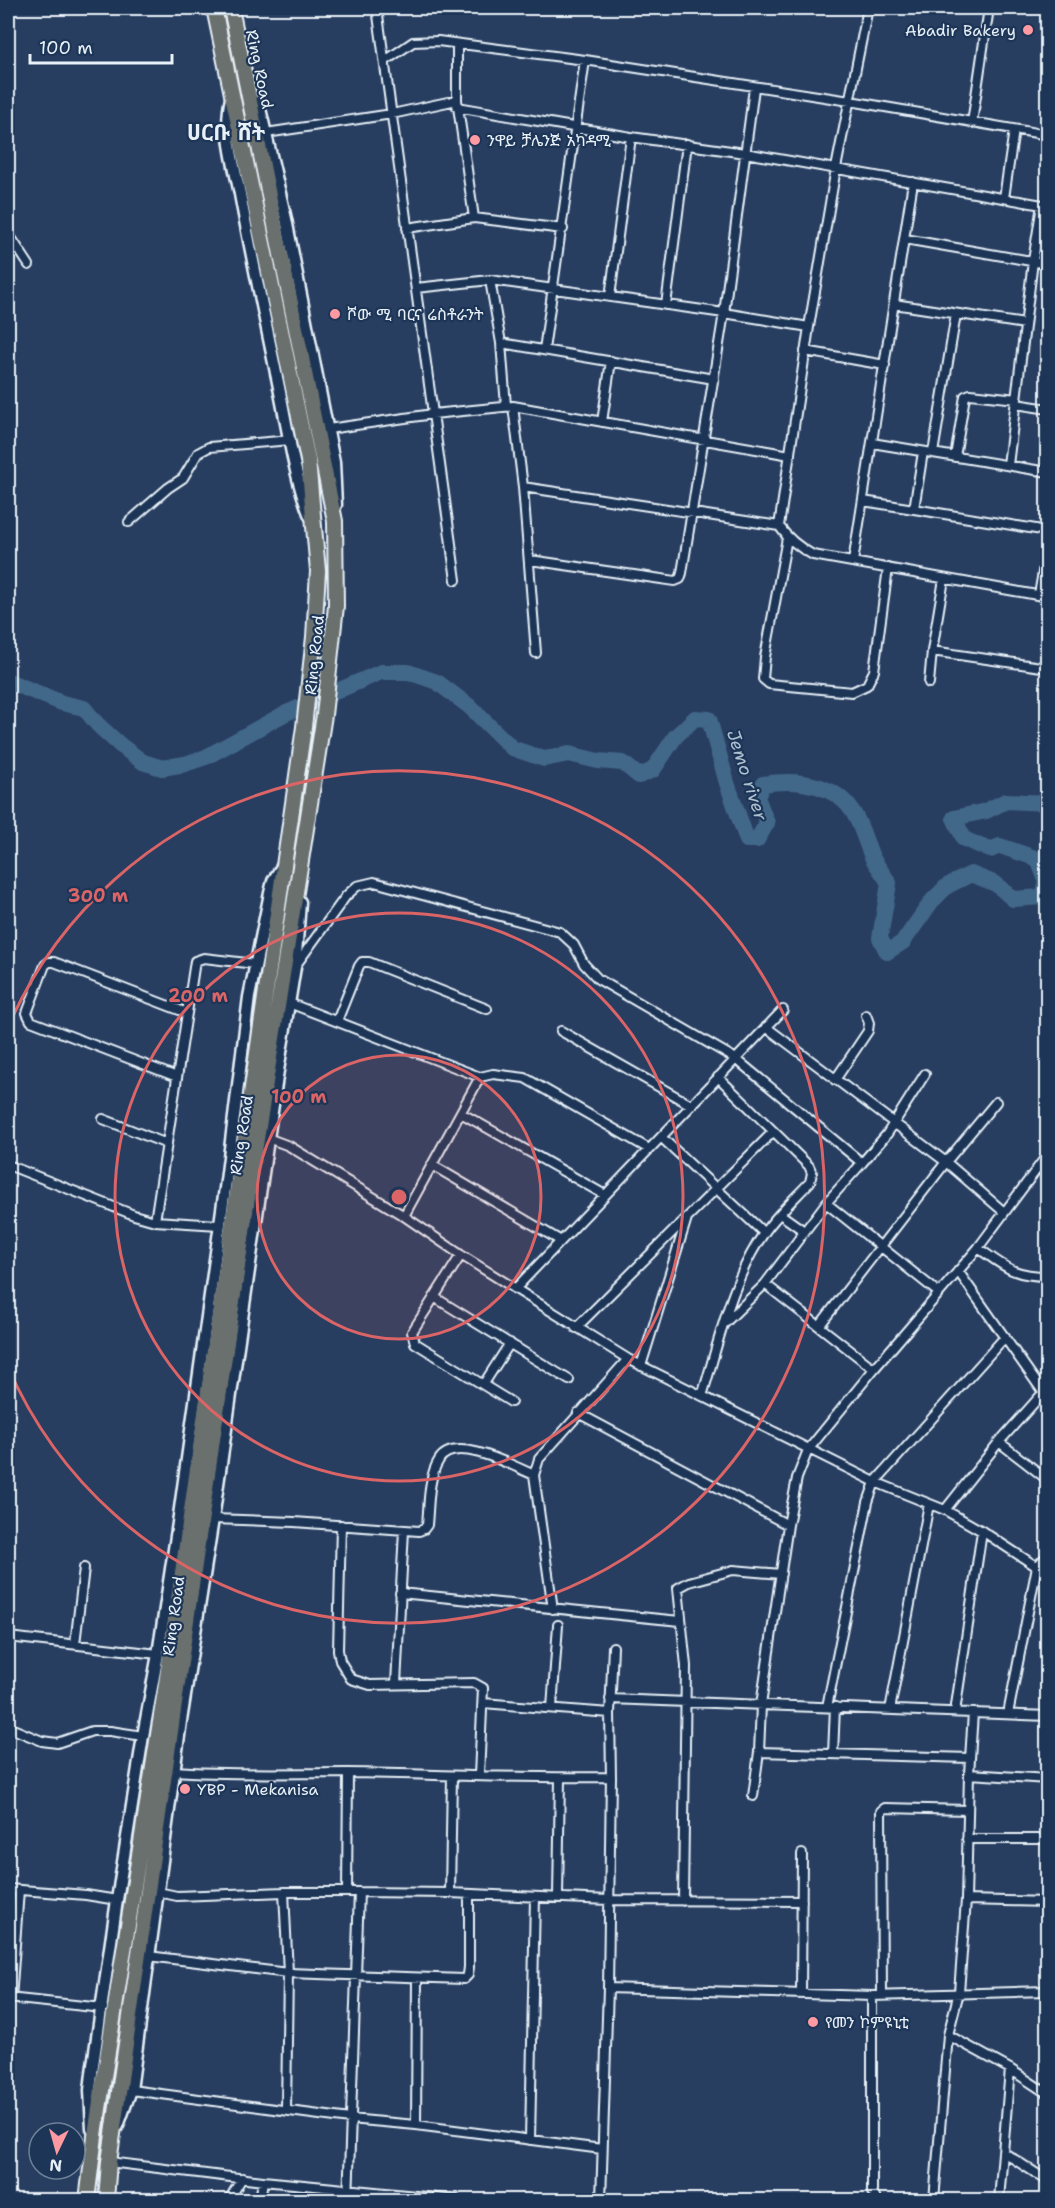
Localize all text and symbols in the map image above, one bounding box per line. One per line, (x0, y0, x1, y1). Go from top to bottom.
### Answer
place label: Abadir Bakery (905, 20, 1016, 41)
marker: Abadir Bakery (1021, 23, 1035, 37)
scale bar (30, 27, 172, 65)
street label: Ring Road (241, 28, 278, 111)
text: 100 m (39, 36, 93, 60)
district label: ሀርቡ ሸት (187, 118, 266, 147)
place label: ንዋይ ቻሌንጅ አካዳሚ (487, 130, 612, 151)
marker: ንዋይ ቻሌንጅ አካዳሚ (468, 133, 482, 147)
place label: ሾው ሚ ባርና ሬስቶራንት (347, 304, 484, 325)
marker: ሾው ሚ ባርና ሬስቶራንት (328, 307, 342, 321)
street label: Ring Road (300, 614, 329, 696)
water label: Jemo river (721, 726, 773, 824)
text: 300 m (68, 884, 129, 908)
text: 200 m (168, 984, 229, 1008)
text: 100 m (271, 1085, 327, 1109)
street label: Ring Road (225, 1094, 258, 1176)
centre of rings (389, 1187, 409, 1207)
street label: Ring Road (158, 1575, 189, 1657)
place label: YBP - Mekanisa (197, 1779, 319, 1800)
marker: YBP - Mekanisa (178, 1782, 192, 1796)
place label: የመን ኮምዩኒቲ (825, 2012, 909, 2033)
marker: የመን ኮምዩኒቲ (806, 2015, 820, 2029)
north arrow (27, 2121, 87, 2181)
text: N (49, 2154, 63, 2176)

